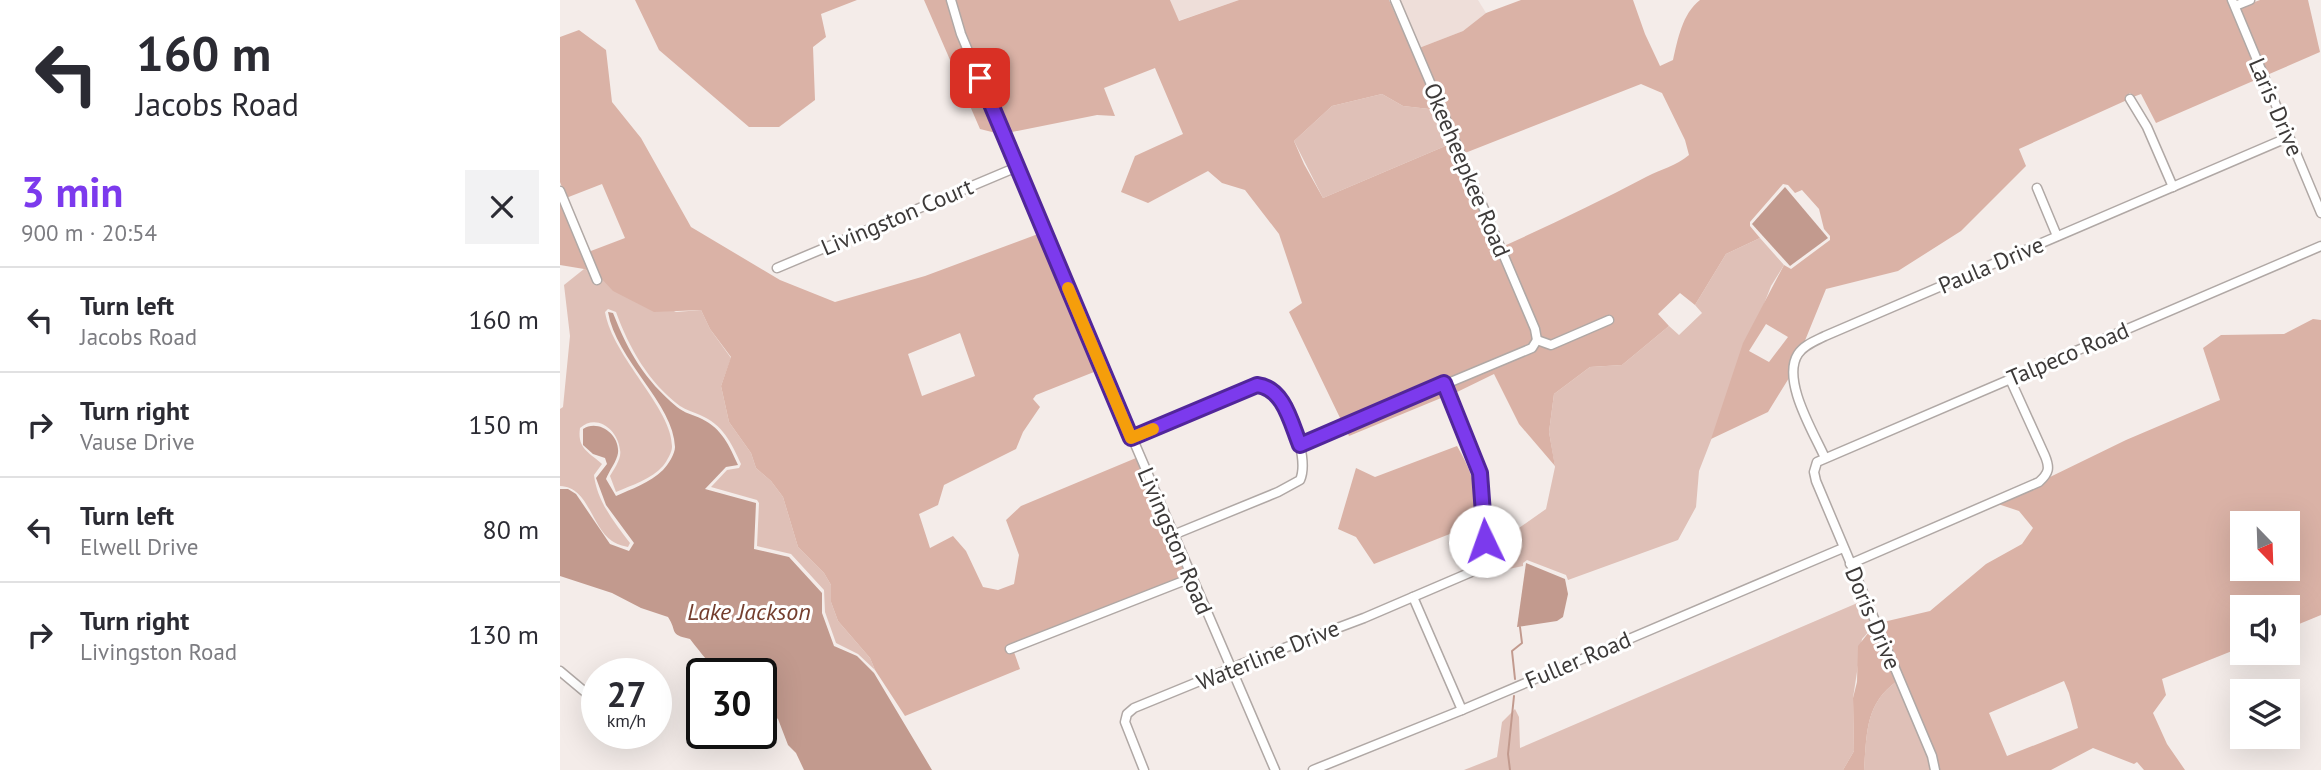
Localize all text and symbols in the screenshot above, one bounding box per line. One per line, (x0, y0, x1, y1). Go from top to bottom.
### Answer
text: 160 m (136, 21, 271, 85)
icon: left (21, 28, 112, 119)
pin (950, 48, 1010, 108)
street label: Laris Drive (2243, 53, 2310, 160)
icon: arrive (961, 59, 999, 97)
street label: Okeeheepkee Road (1418, 78, 1517, 261)
text: Jacobs Road (136, 83, 299, 125)
text: 3 min (21, 164, 123, 219)
button: close (465, 170, 539, 244)
street label: Livingston Court (817, 171, 977, 262)
text: 900 m · 20:54 (21, 218, 157, 247)
street label: Paula Drive (1934, 229, 2048, 300)
text: Turn left (80, 289, 174, 322)
icon: left (21, 301, 59, 339)
text: 160 m (468, 303, 539, 336)
street label: Talpeco Road (2003, 315, 2133, 392)
text: Jacobs Road (80, 322, 197, 351)
text: Turn right (80, 394, 189, 427)
icon: right (21, 406, 59, 444)
text: 150 m (468, 408, 539, 441)
text: Vause Drive (80, 427, 195, 456)
street label: Livingston Road (1131, 463, 1220, 619)
text: Turn left (80, 499, 174, 532)
position arrow (1448, 504, 1522, 578)
icon: left (21, 511, 59, 549)
north arrow (2230, 511, 2300, 581)
map controls (2230, 511, 2300, 749)
text: 80 m (483, 513, 539, 546)
text: Elwell Drive (80, 532, 199, 561)
street label: Doris Drive (1839, 562, 1908, 674)
button: sound (2230, 595, 2300, 665)
water label: Lake Jackson (687, 596, 811, 627)
text: Turn right (80, 604, 189, 637)
street label: Waterline Drive (1192, 613, 1343, 696)
icon: right (21, 616, 59, 654)
text: 130 m (468, 618, 539, 651)
street label: Fuller Road (1521, 624, 1635, 695)
text: Livingston Road (80, 637, 237, 666)
speed limit sign: 30 (686, 658, 777, 749)
text: 27 (607, 671, 646, 717)
button: layers (2230, 679, 2300, 749)
text: km/h (607, 709, 646, 732)

